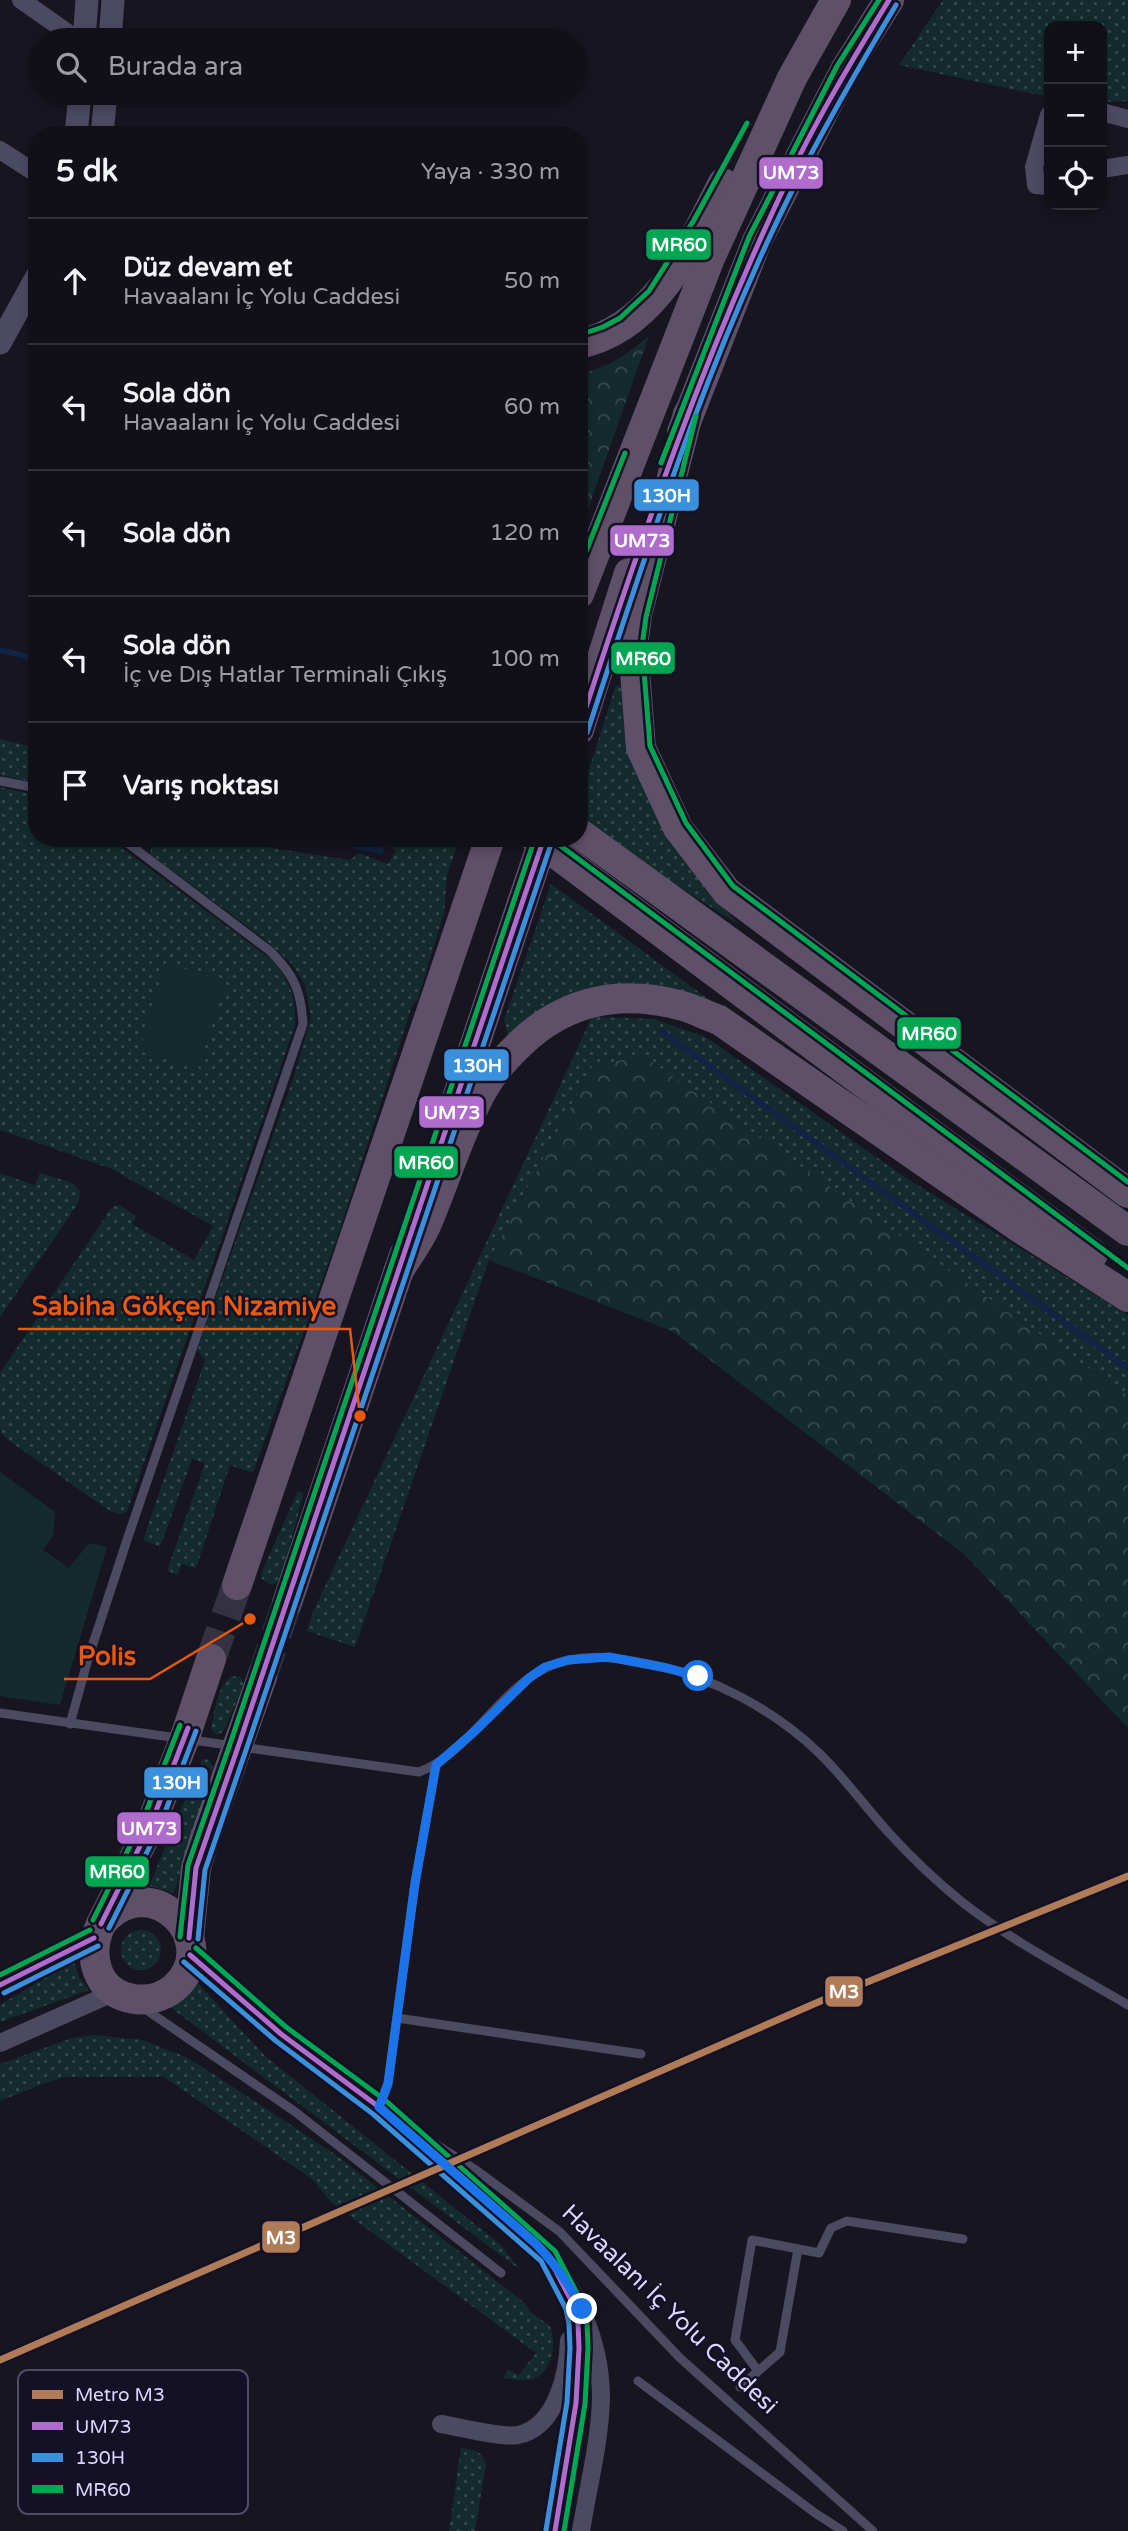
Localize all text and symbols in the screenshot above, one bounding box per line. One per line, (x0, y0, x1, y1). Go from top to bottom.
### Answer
map controls (1044, 21, 1107, 210)
button: + (1044, 21, 1107, 84)
search box (28, 28, 588, 105)
icon: search (52, 48, 90, 86)
text: Burada ara (108, 51, 243, 82)
button: − (1044, 84, 1107, 147)
button: locate (1044, 147, 1107, 210)
text: 5 dk (56, 153, 118, 190)
line badge: UM73 (758, 156, 824, 190)
text: Yaya · 330 m (421, 158, 560, 186)
text: UM73 (763, 162, 819, 184)
line badge: MR60 (645, 228, 712, 261)
text: MR60 (651, 234, 707, 256)
text: Düz devam et (123, 252, 292, 283)
icon: ahead (56, 262, 94, 300)
text: 50 m (504, 267, 560, 295)
text: Havaalanı İç Yolu Caddesi (123, 283, 400, 311)
text: Sola dön (123, 378, 231, 409)
icon: left (56, 388, 94, 426)
text: 60 m (504, 393, 560, 421)
text: Havaalanı İç Yolu Caddesi (123, 409, 400, 437)
line badge: 130H (633, 478, 700, 512)
text: 130H (641, 485, 691, 507)
icon: left (56, 514, 94, 552)
text: Sola dön (123, 518, 231, 549)
text: 120 m (490, 519, 560, 547)
line badge: UM73 (609, 524, 675, 557)
text: UM73 (614, 530, 670, 552)
text: Sola dön (123, 630, 231, 661)
icon: left (56, 640, 94, 678)
line badge: MR60 (610, 641, 676, 675)
text: 100 m (490, 645, 560, 673)
text: MR60 (615, 648, 671, 670)
text: İç ve Dış Hatlar Terminali Çıkış (123, 661, 447, 689)
icon: arrive (56, 766, 94, 804)
text: Varış noktası (123, 770, 279, 801)
line badge: MR60 (896, 1016, 962, 1050)
text: MR60 (901, 1023, 957, 1045)
line badge: 130H (443, 1048, 510, 1082)
text: 130H (452, 1055, 502, 1077)
line badge: UM73 (418, 1095, 485, 1129)
text: UM73 (424, 1102, 480, 1124)
line badge: MR60 (393, 1145, 459, 1179)
text: MR60 (398, 1152, 454, 1174)
callout: Sabiha Gökçen Nizamiye (18, 1282, 350, 1329)
text: Sabiha Gökçen Nizamiye (32, 1291, 337, 1322)
callout: Polis (64, 1632, 150, 1679)
text: Polis (78, 1641, 136, 1672)
route start (682, 1660, 713, 1691)
line badge: 130H (143, 1766, 209, 1799)
text: 130H (151, 1772, 201, 1794)
line badge: UM73 (116, 1811, 182, 1845)
text: UM73 (121, 1818, 177, 1840)
line badge: MR60 (84, 1855, 150, 1888)
text: MR60 (89, 1861, 145, 1883)
line badge: M3 (824, 1975, 864, 2008)
text: M3 (829, 1981, 859, 2003)
street label: Havaalanı İç Yolu Caddesi (556, 2198, 784, 2420)
line badge: M3 (261, 2220, 301, 2254)
text: M3 (266, 2227, 296, 2249)
route end (566, 2293, 597, 2324)
legend (18, 2370, 248, 2514)
text: Metro M3 (75, 2384, 165, 2406)
text: UM73 (75, 2416, 132, 2438)
text: 130H (75, 2447, 125, 2469)
text: MR60 (75, 2479, 131, 2501)

